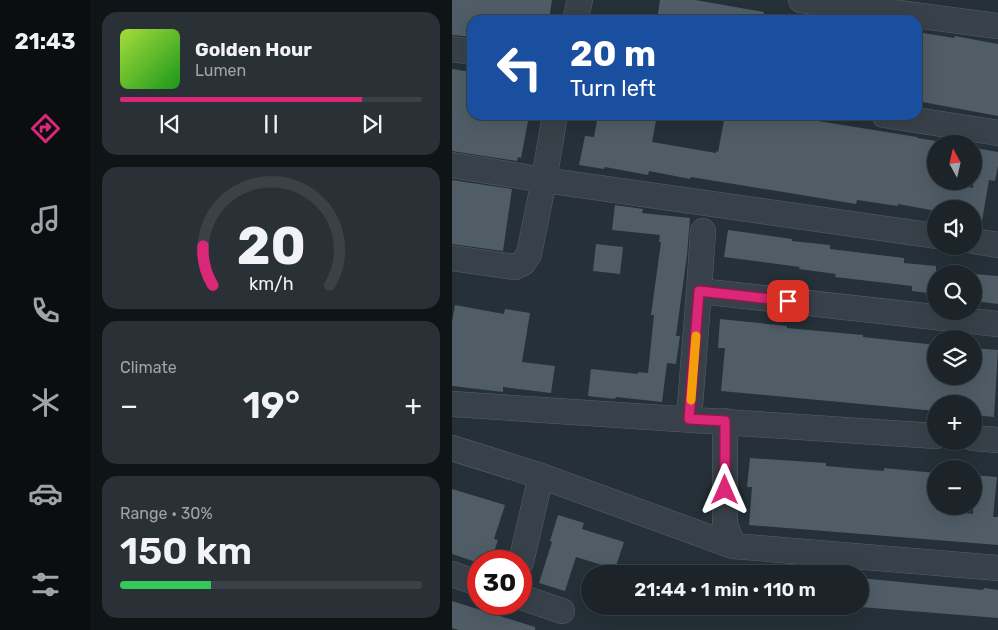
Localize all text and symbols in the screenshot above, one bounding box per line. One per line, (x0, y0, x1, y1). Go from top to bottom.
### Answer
text: 21:43 (14, 28, 76, 55)
text: 20 m (570, 33, 656, 75)
icon: left (487, 35, 552, 100)
text: Golden Hour (195, 38, 312, 61)
text: Lumen (195, 61, 246, 80)
text: Turn left (570, 75, 656, 102)
icon: previous (156, 110, 184, 138)
icon: pause (257, 110, 285, 138)
icon: next (358, 110, 386, 138)
icon: directions (28, 111, 63, 146)
north arrow (927, 135, 982, 190)
map controls (927, 135, 982, 515)
button: sound (927, 200, 982, 255)
icon: music (28, 202, 63, 237)
text: 20 (236, 215, 306, 277)
button: search (927, 265, 982, 320)
text: km/h (249, 273, 293, 294)
pin (767, 280, 809, 322)
icon: arrive (774, 287, 802, 315)
icon: phone (28, 293, 63, 328)
button: layers (927, 330, 982, 385)
text: Climate (120, 358, 177, 377)
text: 19° (243, 382, 300, 428)
icon: climate (28, 385, 63, 420)
text: − (120, 389, 138, 422)
text: + (405, 389, 422, 422)
button: + (927, 395, 982, 450)
button: − (927, 460, 982, 515)
position arrow (698, 463, 750, 515)
icon: car (28, 476, 63, 511)
text: Range · 30% (120, 504, 213, 523)
text: 150 km (120, 528, 252, 574)
speed limit sign: 30 (467, 550, 532, 615)
icon: filters (28, 567, 63, 602)
text: 21:44 · 1 min · 110 m (634, 578, 816, 601)

